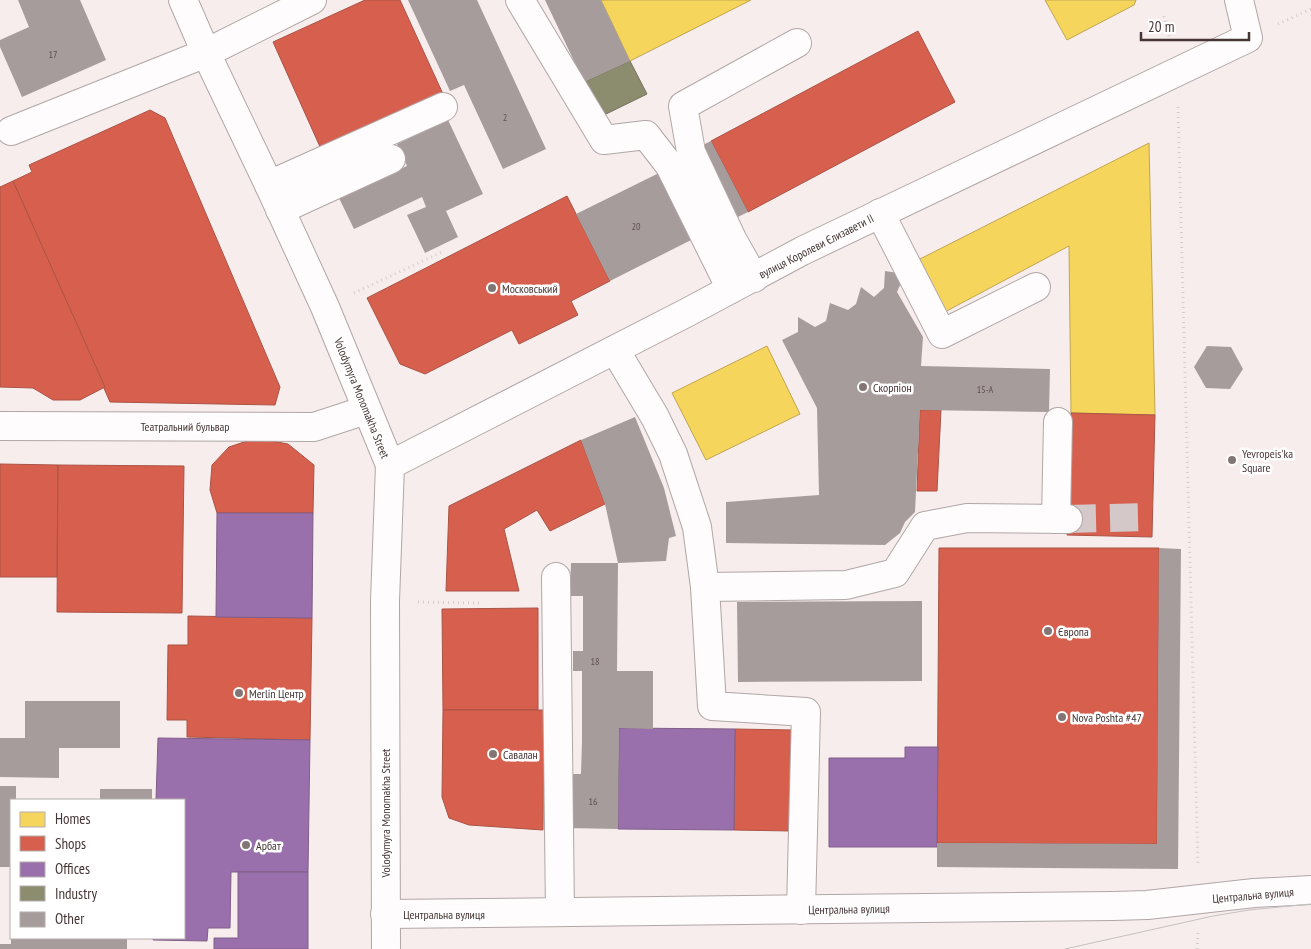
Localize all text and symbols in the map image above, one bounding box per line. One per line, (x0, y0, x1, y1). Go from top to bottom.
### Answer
scale bar (1141, 10, 1248, 42)
text: 20 m (1148, 17, 1174, 36)
house number: 17 (49, 48, 58, 61)
house number: 2 (503, 111, 507, 124)
street label: вулиця Королеви Єлизавети ІІ (756, 210, 876, 282)
house number: 20 (632, 220, 641, 233)
place label: Московський (502, 281, 558, 296)
marker: Московський (486, 282, 498, 294)
street label: Volodymyra Monomakha Street (331, 335, 393, 461)
place label: Скорпіон (873, 380, 912, 395)
marker: Скорпіон (857, 381, 869, 393)
house number: 15-А (977, 383, 993, 396)
street label: Театральний бульвар (140, 419, 230, 434)
place label: Yevropeis'ka Square (1242, 446, 1293, 475)
marker: Yevropeis'ka Square (1226, 454, 1238, 466)
place label: Європа (1058, 624, 1089, 639)
marker: Європа (1042, 625, 1054, 637)
house number: 18 (591, 655, 600, 668)
place label: Merlin Центр (249, 686, 304, 701)
marker: Merlin Центр (233, 687, 245, 699)
place label: Nova Poshta #47 (1072, 710, 1142, 725)
marker: Nova Poshta #47 (1056, 711, 1068, 723)
place label: Савалан (503, 747, 538, 762)
street label: Volodymyra Monomakha Street (378, 748, 393, 878)
marker: Савалан (487, 748, 499, 760)
house number: 16 (589, 795, 598, 808)
legend (10, 799, 185, 939)
text: Homes (55, 809, 91, 828)
text: Shops (55, 834, 86, 853)
place label: Арбат (256, 838, 281, 853)
marker: Арбат (240, 839, 252, 851)
text: Offices (55, 859, 90, 878)
text: Industry (55, 884, 97, 903)
street label: Центральна вулиця (1212, 884, 1295, 906)
street label: Центральна вулиця (808, 901, 890, 917)
street label: Центральна вулиця (403, 907, 485, 922)
text: Other (55, 909, 85, 928)

